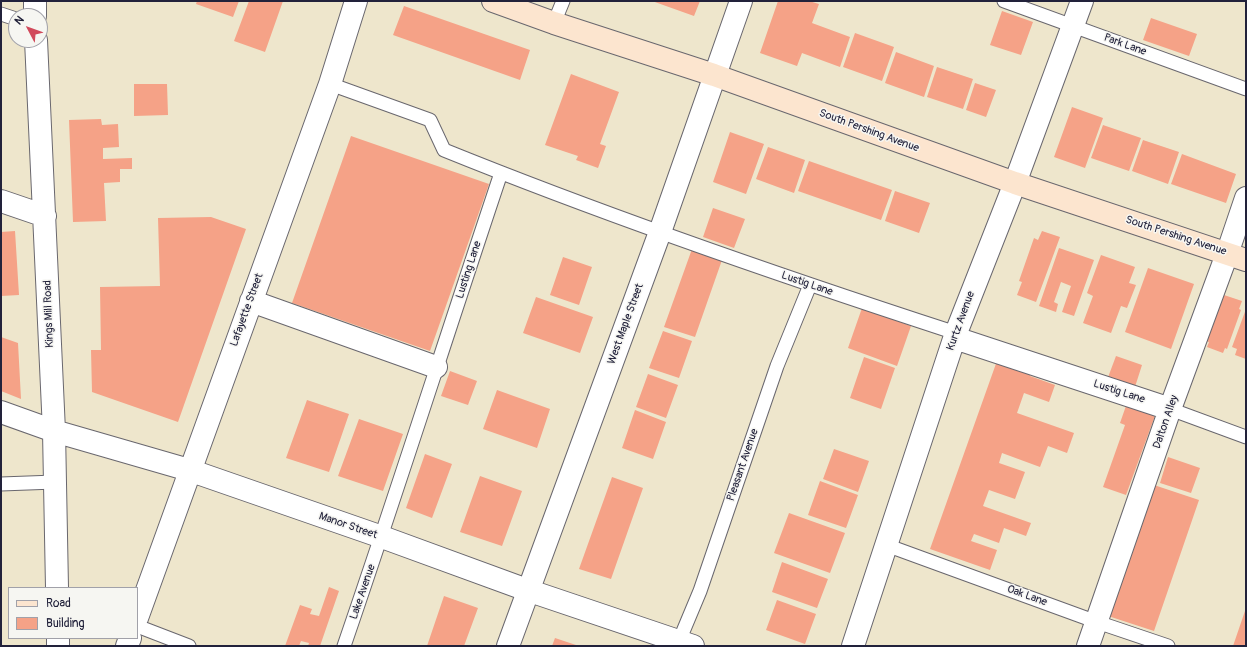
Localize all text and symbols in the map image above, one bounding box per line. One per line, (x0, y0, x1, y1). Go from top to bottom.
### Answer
north arrow (8, 8, 48, 48)
text: N (12, 13, 27, 28)
street label: Park Lane (1102, 31, 1148, 59)
street label: South Pershing Avenue (817, 107, 921, 155)
street label: South Pershing Avenue (1124, 213, 1228, 259)
street label: Lusting Lane (453, 240, 485, 300)
street label: Lustig Lane (780, 269, 834, 299)
street label: Lafayette Street (228, 272, 266, 348)
street label: Kings Mill Road (41, 280, 57, 348)
street label: West Maple Street (605, 282, 647, 366)
street label: Kurtz Avenue (944, 289, 978, 353)
street label: Lustig Lane (1091, 377, 1147, 407)
street label: Dalton Alley (1151, 393, 1181, 451)
street label: Pleasant Avenue (724, 427, 762, 503)
street label: Manor Street (317, 510, 379, 542)
street label: Lake Avenue (347, 563, 379, 621)
street label: Oak Lane (1005, 583, 1049, 609)
legend (8, 587, 138, 639)
text: Road (46, 596, 71, 611)
text: Building (46, 616, 85, 631)

